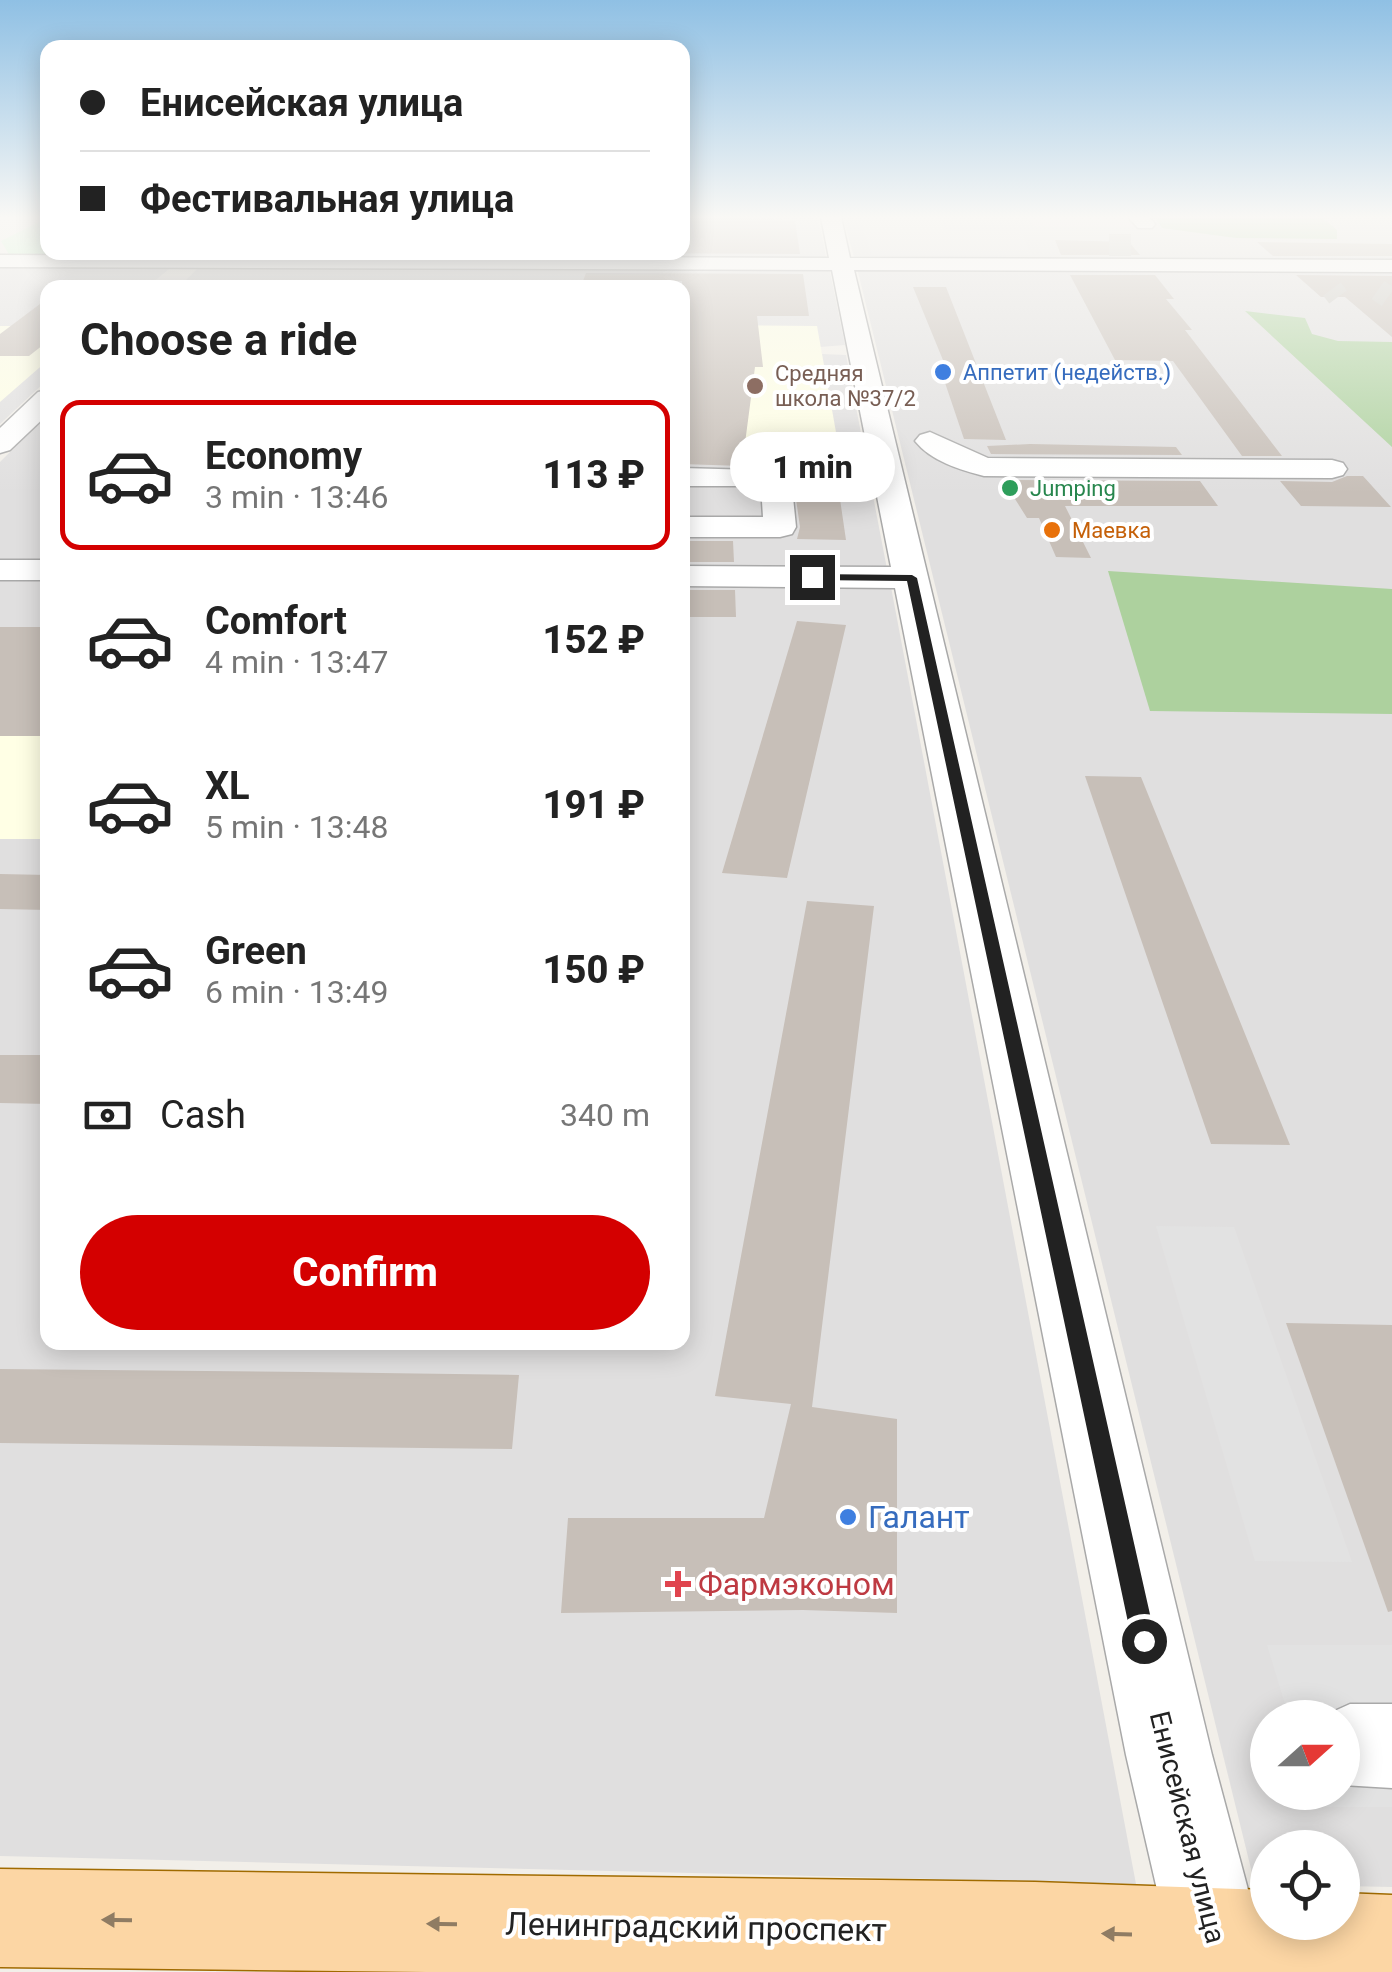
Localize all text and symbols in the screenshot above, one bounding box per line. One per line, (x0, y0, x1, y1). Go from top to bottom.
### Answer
text: Енисейская улица (140, 81, 463, 125)
text: Фестивальная улица (140, 177, 514, 221)
text: Choose a ride (80, 313, 357, 366)
place label: Аппетит (недейств.) (963, 360, 1171, 386)
place label: Средняя школа №37/2 (775, 361, 916, 411)
marker: Аппетит (недейств.) (932, 361, 954, 383)
marker: Средняя школа №37/2 (744, 375, 766, 397)
icon: car (85, 430, 175, 520)
callout: 1 min (730, 432, 894, 502)
text: Economy (205, 434, 362, 478)
text: 1 min (772, 448, 853, 486)
text: 113 ₽ (543, 453, 645, 497)
place label: Jumping (1030, 476, 1116, 501)
marker: Jumping (999, 477, 1021, 499)
text: 3 min · 13:46 (205, 478, 388, 516)
place label: Маевка (1072, 518, 1151, 543)
marker: Маевка (1041, 519, 1063, 541)
route end (790, 555, 835, 600)
icon: car (85, 595, 175, 685)
text: Comfort (205, 599, 347, 643)
text: 152 ₽ (543, 618, 645, 662)
text: 4 min · 13:47 (205, 643, 388, 681)
icon: car (85, 760, 175, 850)
text: XL (205, 764, 250, 808)
text: 191 ₽ (543, 783, 645, 827)
text: 5 min · 13:48 (205, 808, 388, 846)
icon: car (85, 925, 175, 1015)
text: Green (205, 929, 307, 973)
text: 150 ₽ (543, 948, 645, 992)
text: 6 min · 13:49 (205, 973, 388, 1011)
icon: cash (80, 1088, 135, 1143)
text: Cash (160, 1093, 246, 1137)
text: 340 m (560, 1096, 650, 1134)
button: Confirm (80, 1215, 650, 1330)
place label: Галант (868, 1498, 970, 1536)
marker: Галант (837, 1506, 859, 1528)
place label: Фармэконом (698, 1565, 895, 1603)
marker: Фармэконом (667, 1573, 689, 1595)
route start (1122, 1619, 1167, 1664)
north arrow (1250, 1700, 1360, 1810)
map controls (1250, 1700, 1360, 1940)
street label: Енисейская улица (1143, 1708, 1232, 1947)
button: locate (1250, 1830, 1360, 1940)
street label: Ленинградский проспект (505, 1905, 887, 1949)
one-way arrow (101, 1912, 133, 1928)
one-way arrow (426, 1916, 458, 1932)
one-way arrow (1101, 1926, 1133, 1942)

